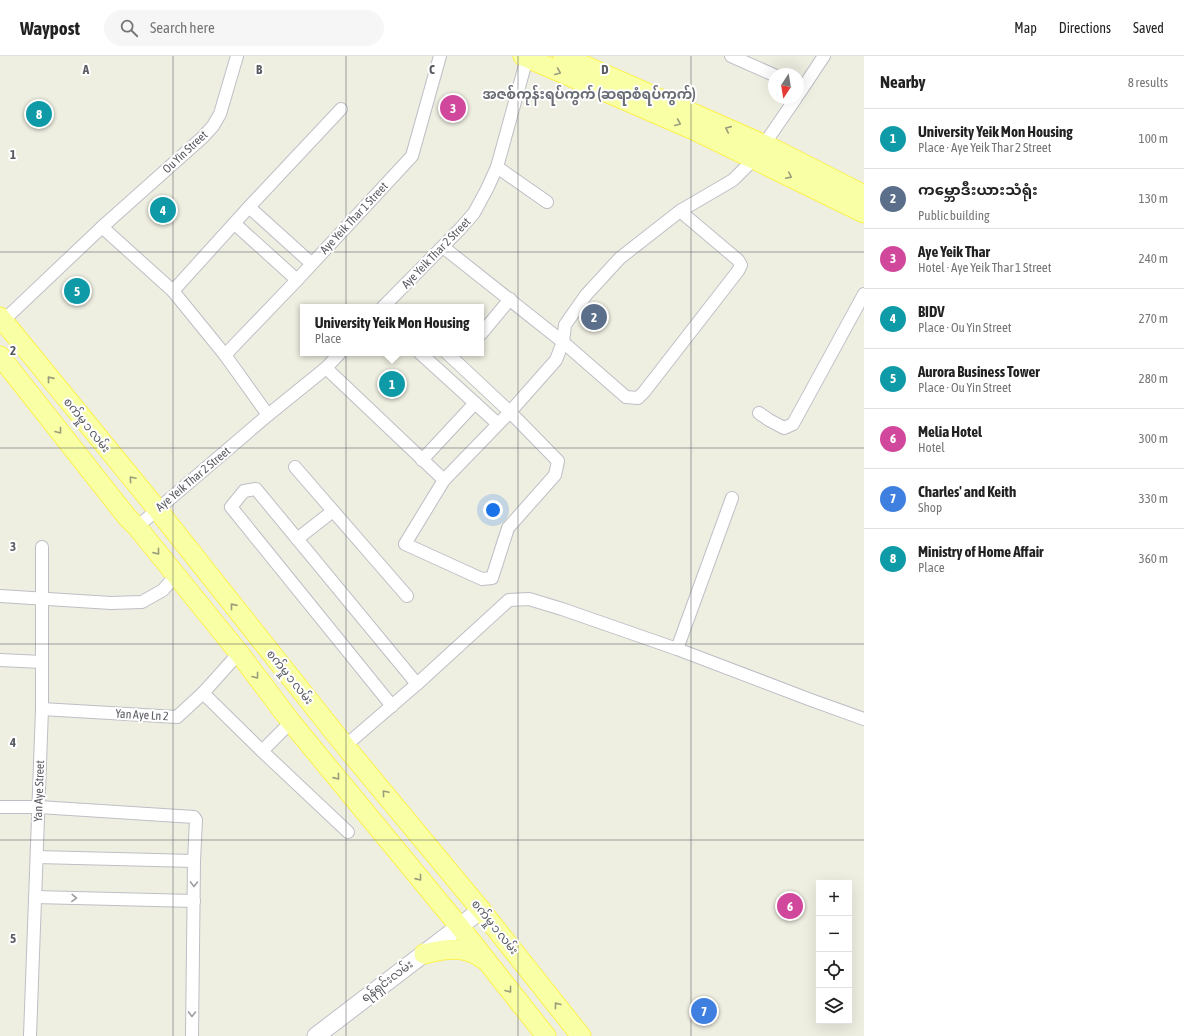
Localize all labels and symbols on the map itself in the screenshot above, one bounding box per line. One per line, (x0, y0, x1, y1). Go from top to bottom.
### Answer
text: A (82, 62, 90, 77)
text: B (256, 62, 263, 77)
text: C (429, 62, 435, 77)
text: D (601, 62, 609, 77)
one-way arrow (555, 67, 562, 75)
north arrow (768, 68, 804, 104)
district label: အဇစ်ကုန်းရပ်ကွက် (ဆရာစံရပ်ကွက်) (482, 84, 696, 106)
pin: 3 (440, 93, 466, 123)
pin: 8 (26, 99, 52, 129)
one-way arrow (674, 118, 681, 126)
one-way arrow (725, 126, 732, 134)
street label: Ou Yin Street (160, 127, 211, 176)
text: 1 (10, 147, 16, 162)
one-way arrow (785, 172, 792, 179)
street label: Aye Yeik Thar 1 Street (317, 179, 391, 257)
pin: 4 (150, 195, 176, 225)
street label: Aye Yeik Thar 2 Street (399, 214, 474, 291)
pin: 5 (64, 276, 90, 306)
pin: 2 (581, 302, 607, 332)
text: 2 (10, 343, 16, 358)
pin: 1 (379, 369, 405, 399)
one-way arrow (47, 376, 54, 384)
street label: စက်မှု ၁ လမ်း (58, 394, 115, 457)
one-way arrow (54, 426, 61, 433)
street label: Aye Yeik Thar 2 Street (153, 443, 233, 514)
one-way arrow (130, 477, 137, 484)
your location (483, 500, 503, 520)
text: 3 (10, 539, 16, 554)
one-way arrow (152, 548, 159, 555)
one-way arrow (231, 603, 238, 610)
street label: စက်မှု ၁ လမ်း (261, 646, 318, 709)
one-way arrow (251, 671, 258, 678)
street label: Yan Aye Ln 2 (115, 707, 169, 723)
text: 4 (9, 735, 16, 750)
street label: Yan Aye Street (31, 759, 47, 822)
one-way arrow (332, 773, 339, 780)
one-way arrow (382, 791, 389, 798)
one-way arrow (415, 873, 422, 880)
one-way arrow (190, 881, 198, 887)
pin: 6 (777, 891, 803, 921)
one-way arrow (71, 894, 77, 902)
street label: စက်မှု ၁ လမ်း (466, 896, 523, 959)
text: 5 (10, 931, 16, 946)
street label: ရန်ရှင်းလမ်း (357, 955, 417, 1007)
one-way arrow (504, 985, 511, 992)
pin: 7 (691, 996, 717, 1026)
one-way arrow (554, 1003, 561, 1010)
one-way arrow (188, 1011, 196, 1017)

